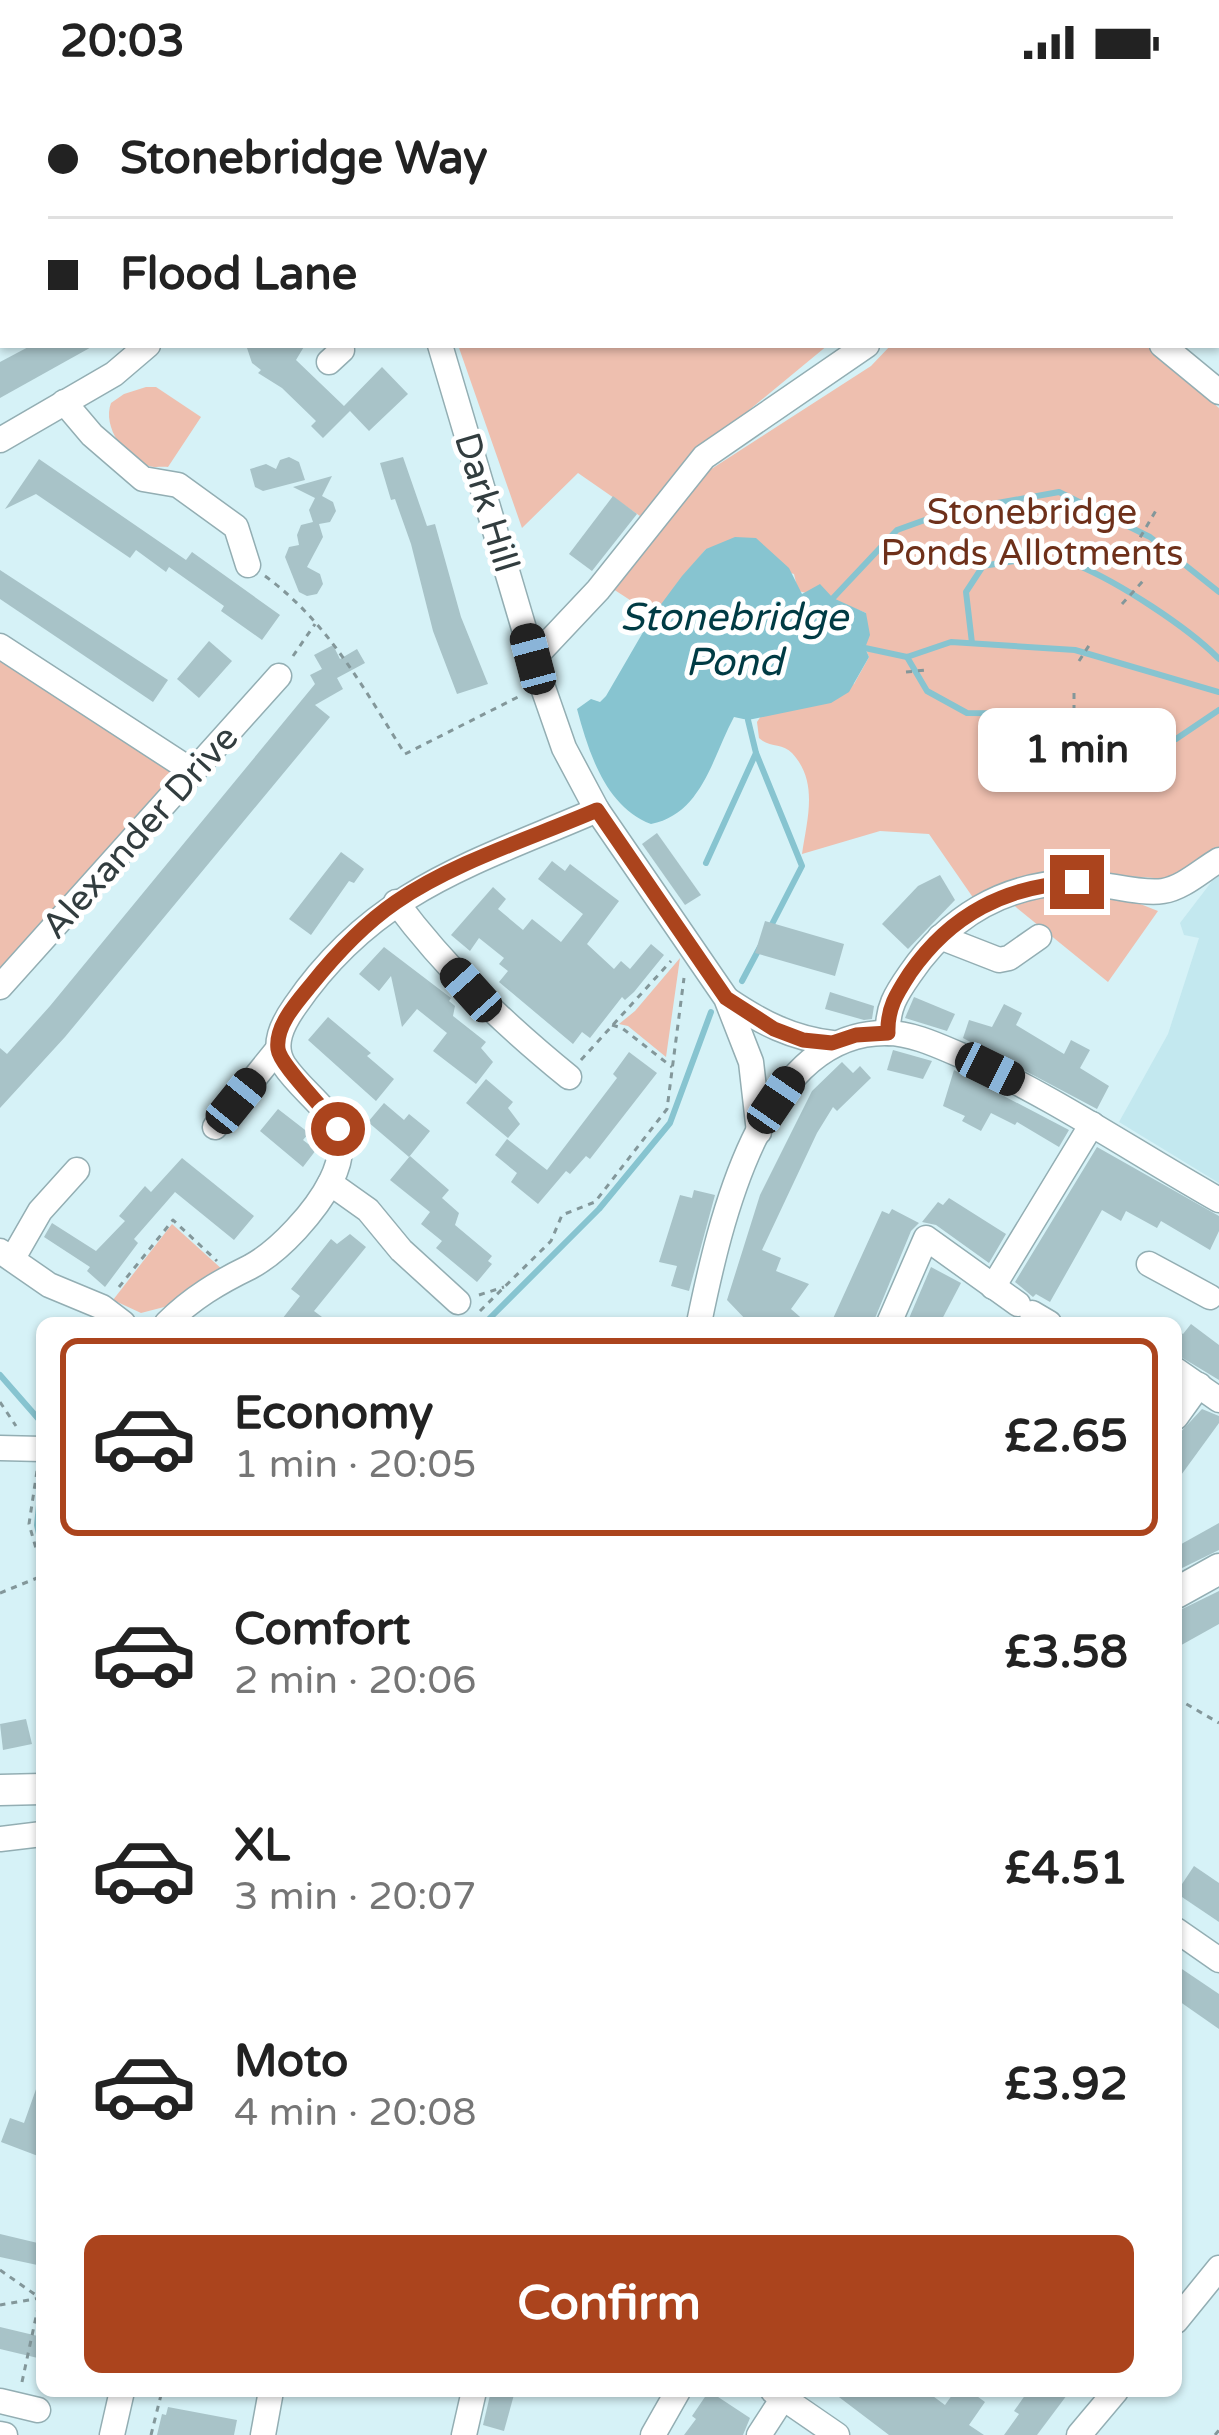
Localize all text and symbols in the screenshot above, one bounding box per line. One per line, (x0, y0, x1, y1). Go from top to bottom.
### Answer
text: 20:03 (60, 15, 185, 69)
text: Stonebridge Way (120, 132, 487, 186)
text: Flood Lane (120, 248, 357, 302)
street label: Dark Hill (445, 428, 528, 577)
park label: Stonebridge Ponds Allotments (881, 491, 1183, 575)
water label: Stonebridge Pond (620, 594, 850, 686)
car (506, 620, 560, 698)
callout: 1 min (978, 708, 1176, 792)
street label: Alexander Drive (33, 716, 247, 948)
text: 1 min (1025, 726, 1129, 773)
route end (1050, 855, 1104, 909)
car (434, 951, 508, 1029)
car (950, 1037, 1030, 1101)
car (741, 1060, 811, 1140)
car (199, 1062, 273, 1140)
route start (311, 1102, 365, 1156)
icon: car (90, 1383, 198, 1491)
text: Economy (234, 1387, 433, 1441)
text: £2.65 (1004, 1410, 1128, 1464)
text: 1 min · 20:05 (234, 1441, 476, 1488)
icon: car (90, 1599, 198, 1707)
text: Comfort (234, 1603, 410, 1657)
text: £3.58 (1004, 1626, 1128, 1680)
text: 2 min · 20:06 (234, 1657, 476, 1704)
icon: car (90, 1815, 198, 1923)
text: XL (234, 1819, 290, 1873)
text: £4.51 (1004, 1842, 1128, 1896)
text: 3 min · 20:07 (234, 1873, 476, 1920)
icon: car (90, 2031, 198, 2139)
text: Moto (234, 2035, 348, 2089)
text: £3.92 (1004, 2058, 1128, 2112)
text: 4 min · 20:08 (234, 2089, 476, 2136)
button: Confirm (84, 2235, 1134, 2373)

